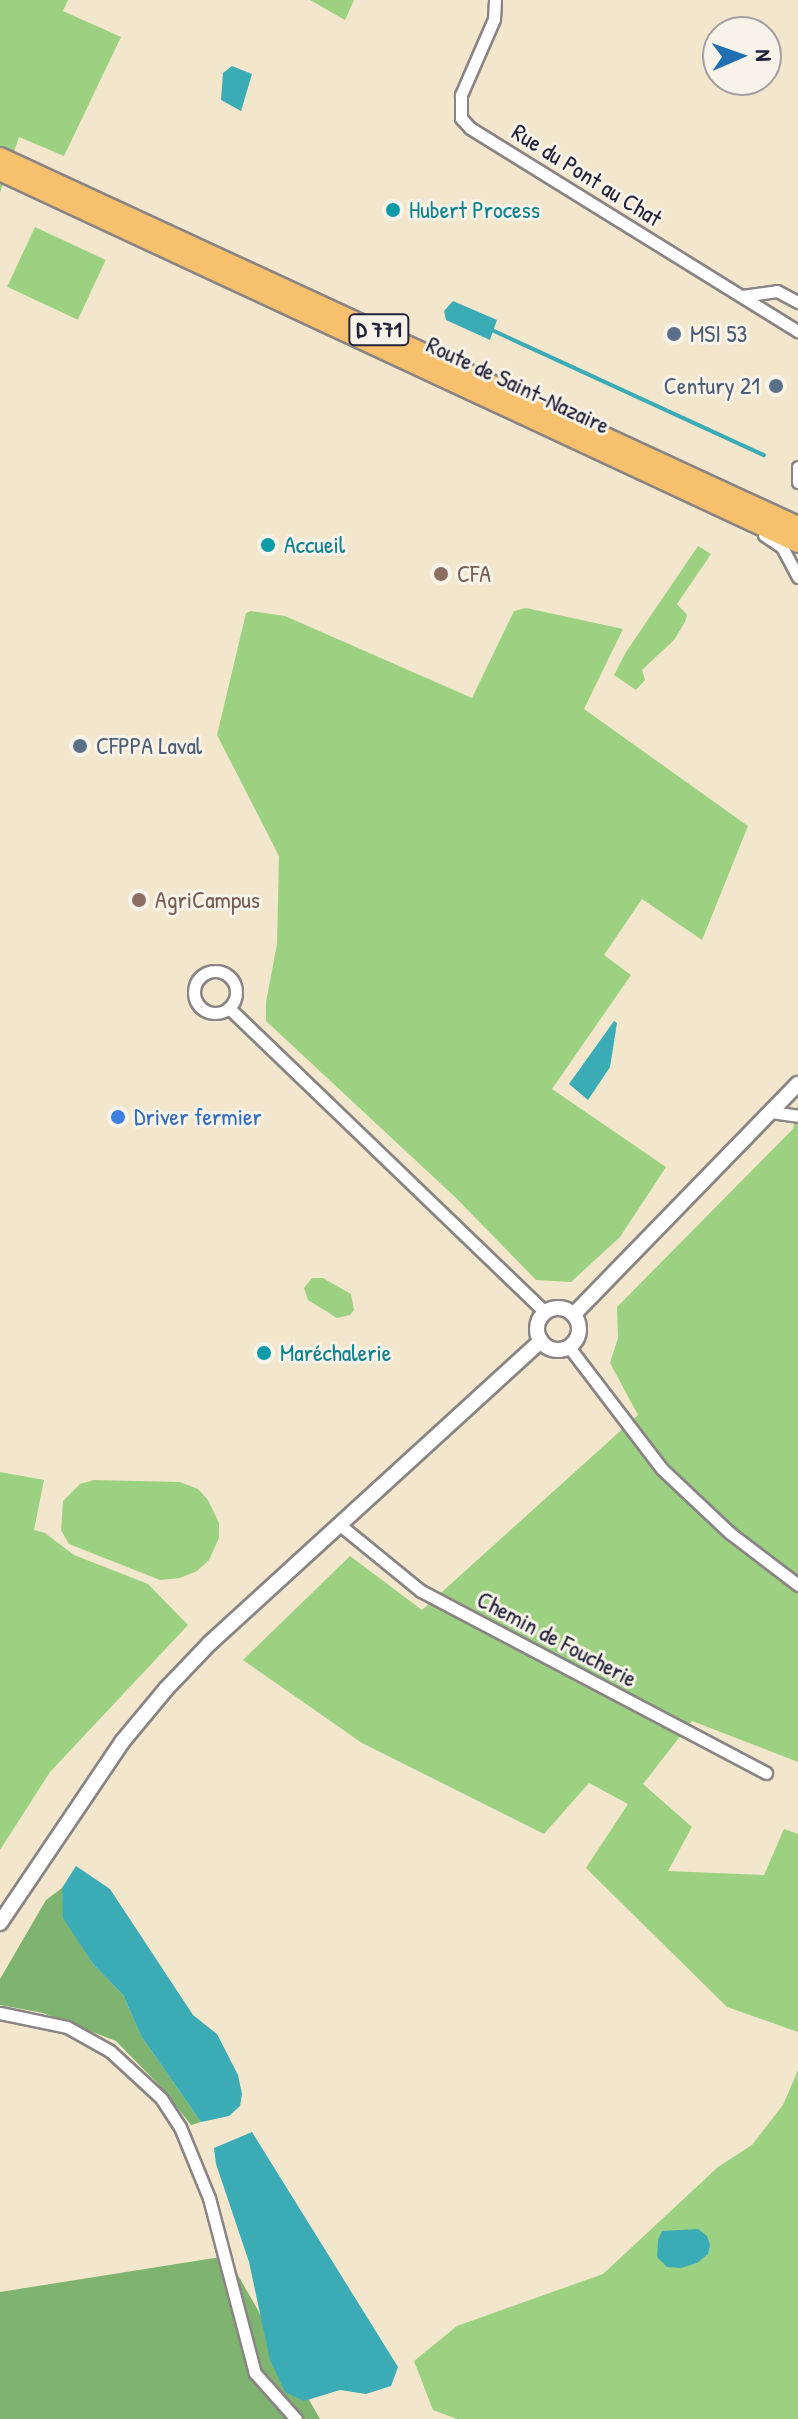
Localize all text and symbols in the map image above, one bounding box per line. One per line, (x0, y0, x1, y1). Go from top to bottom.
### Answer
north arrow (702, 16, 782, 96)
text: N (749, 49, 779, 62)
street label: Rue du Pont au Chat (507, 117, 667, 233)
place label: Hubert Process (409, 196, 540, 224)
marker: Hubert Process (384, 201, 402, 219)
road number: D 771 (347, 312, 411, 348)
place label: MSI 53 (690, 320, 747, 348)
marker: MSI 53 (665, 325, 683, 343)
street label: Route de Saint-Nazaire (422, 330, 614, 440)
place label: Century 21 (664, 372, 760, 400)
marker: Century 21 (767, 377, 785, 395)
place label: Accueil (284, 531, 345, 559)
marker: Accueil (259, 536, 277, 554)
place label: CFA (457, 560, 491, 588)
marker: CFA (432, 565, 450, 583)
place label: CFPPA Laval (96, 732, 202, 760)
marker: CFPPA Laval (71, 737, 89, 755)
place label: AgriCampus (155, 886, 260, 914)
marker: AgriCampus (130, 891, 148, 909)
place label: Driver fermier (134, 1103, 262, 1131)
marker: Driver fermier (109, 1108, 127, 1126)
place label: Maréchalerie (280, 1339, 391, 1367)
marker: Maréchalerie (255, 1344, 273, 1362)
street label: Chemin de Foucherie (472, 1585, 642, 1693)

